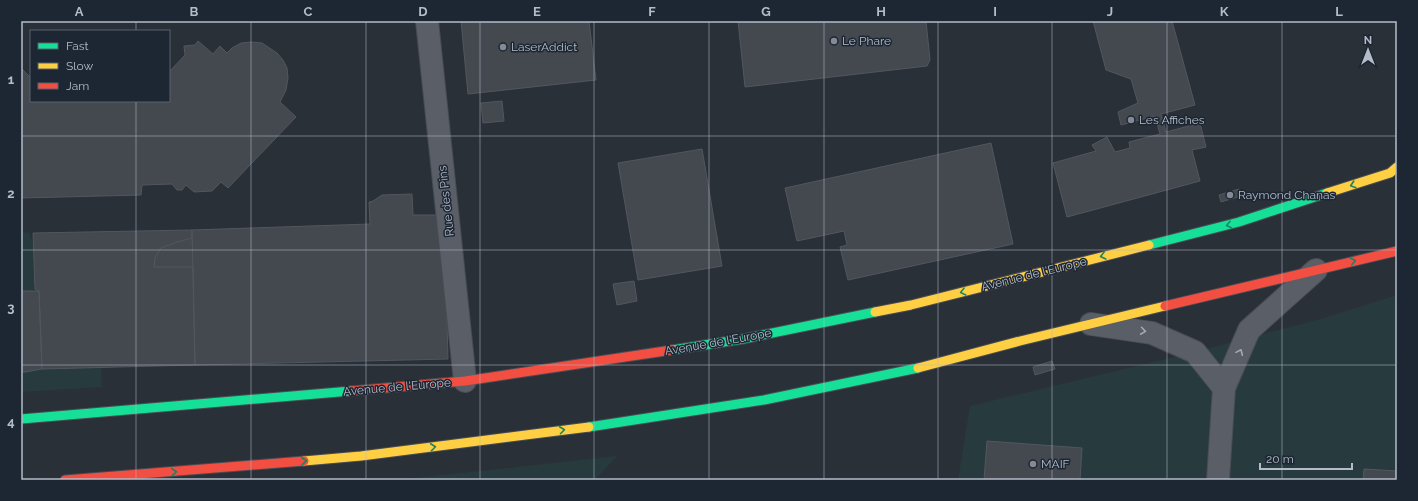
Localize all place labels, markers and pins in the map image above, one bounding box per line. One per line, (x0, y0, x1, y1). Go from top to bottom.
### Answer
place label: Le Phare (842, 34, 891, 48)
marker: Le Phare (829, 36, 839, 46)
place label: LaserAddict (511, 40, 577, 54)
marker: LaserAddict (498, 42, 508, 52)
place label: Les Affiches (1139, 113, 1205, 127)
marker: Les Affiches (1126, 115, 1136, 125)
place label: Raymond Chanas (1238, 188, 1336, 202)
marker: Raymond Chanas (1225, 190, 1235, 200)
place label: MAIF (1041, 457, 1070, 471)
marker: MAIF (1028, 459, 1038, 469)

